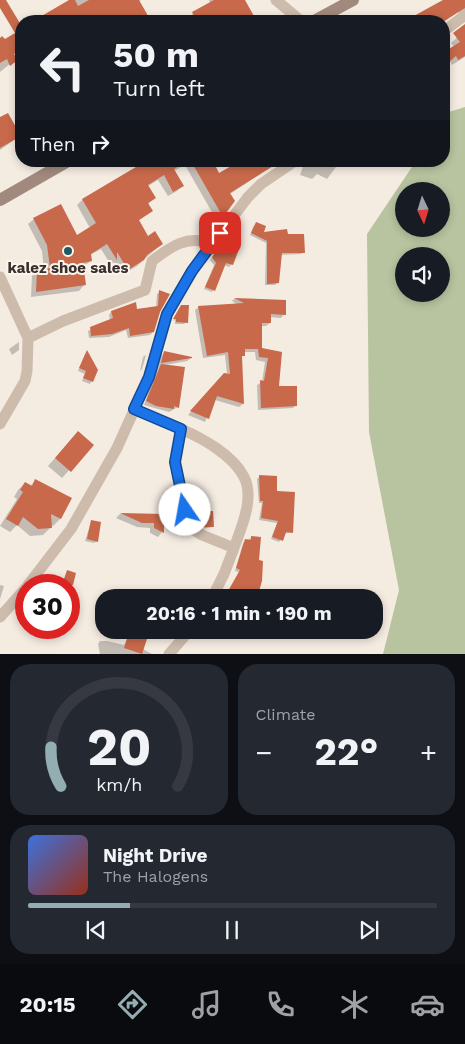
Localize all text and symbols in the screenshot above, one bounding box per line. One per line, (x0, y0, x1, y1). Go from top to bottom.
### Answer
text: 50 m (113, 34, 199, 76)
icon: left (30, 35, 95, 100)
text: Turn left (113, 76, 205, 101)
icon: right (86, 130, 114, 158)
text: Then (30, 133, 76, 156)
north arrow (395, 182, 450, 238)
map controls (395, 182, 450, 302)
pin (199, 212, 241, 254)
icon: arrive (206, 219, 234, 247)
marker: kalez shoe sales (62, 245, 74, 257)
button: sound (395, 247, 450, 302)
place label: kalez shoe sales (7, 259, 129, 277)
position arrow (158, 483, 210, 535)
speed limit sign: 30 (15, 574, 80, 639)
text: 20:16 · 1 min · 190 m (146, 602, 332, 625)
text: Climate (256, 705, 316, 724)
text: 20 (87, 717, 151, 778)
text: 22° (314, 730, 378, 774)
text: − (256, 736, 272, 769)
text: + (420, 736, 437, 769)
text: km/h (96, 774, 142, 795)
text: Night Drive (103, 844, 208, 867)
text: The Halogens (103, 867, 208, 886)
icon: previous (82, 916, 110, 944)
icon: pause (218, 916, 246, 944)
icon: next (355, 916, 383, 944)
icon: directions (115, 987, 150, 1022)
icon: music (189, 987, 224, 1022)
icon: phone (263, 987, 298, 1022)
icon: climate (337, 987, 372, 1022)
icon: car (410, 987, 445, 1022)
text: 20:15 (19, 992, 76, 1017)

